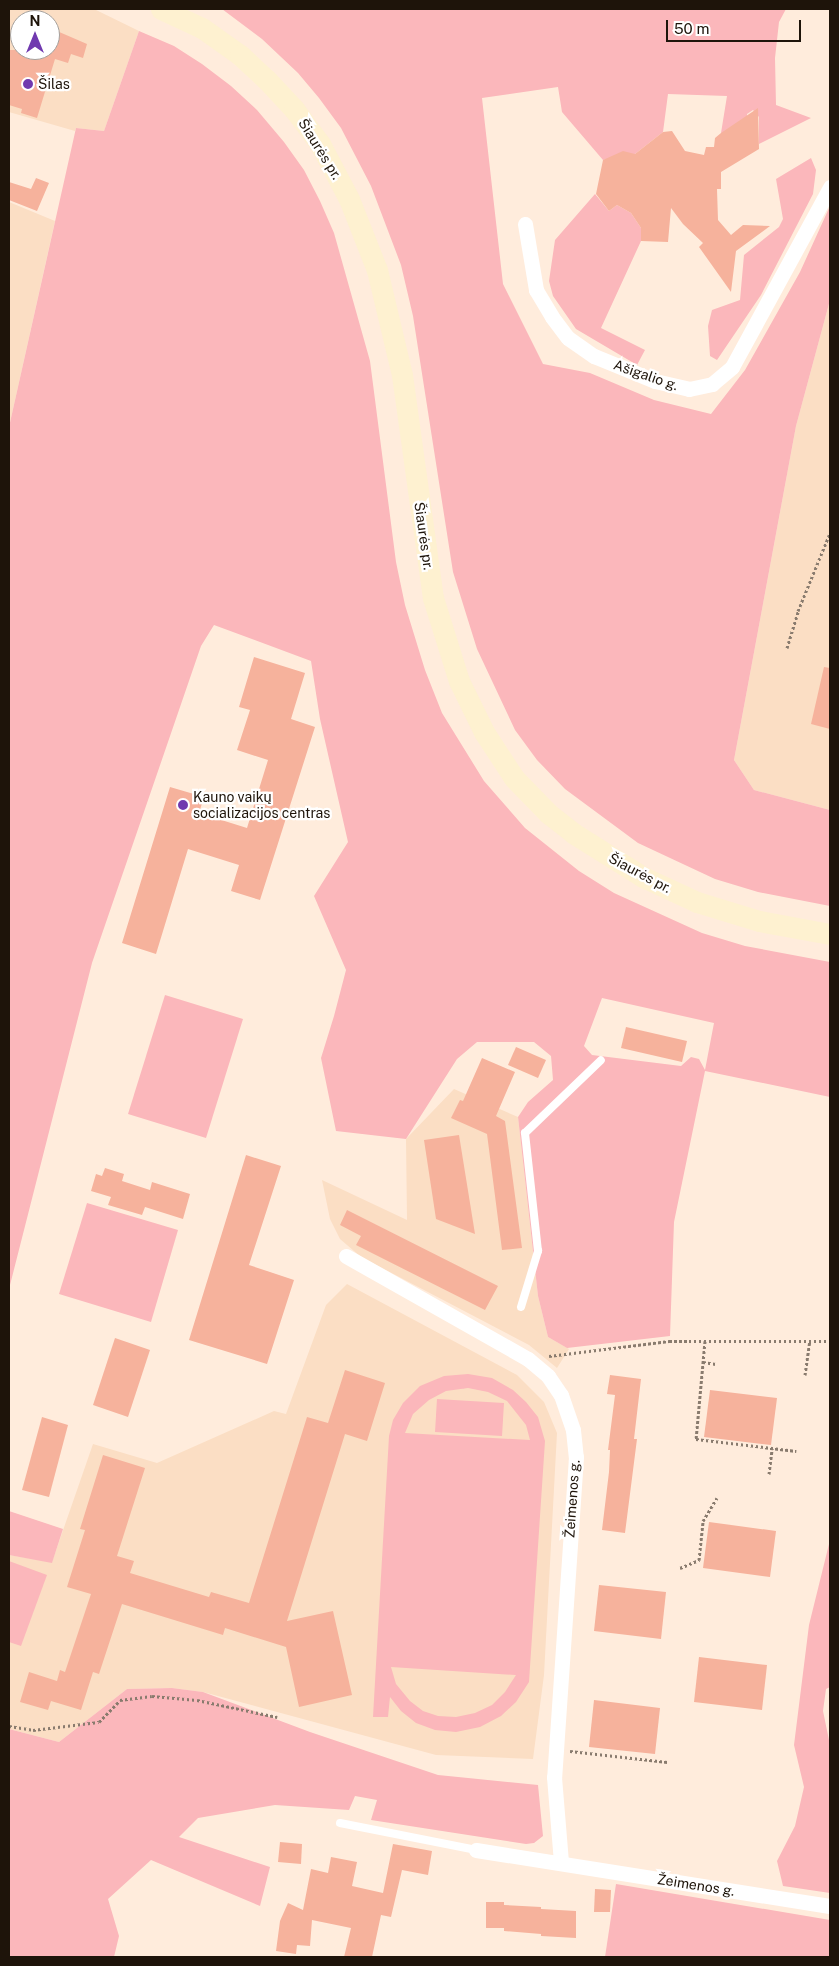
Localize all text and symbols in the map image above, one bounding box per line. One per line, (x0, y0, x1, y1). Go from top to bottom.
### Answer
north arrow (10, 10, 60, 60)
scale bar (669, 10, 804, 42)
text: N (30, 13, 40, 29)
text: 50 m (674, 20, 709, 37)
place label: Šilas (38, 76, 70, 92)
marker: Šilas (22, 78, 34, 90)
street label: Šiaurės pr. (295, 116, 345, 182)
street label: Ašigalio g. (611, 356, 681, 394)
street label: Šiaurės pr. (411, 501, 437, 571)
place label: Kauno vaikų socializacijos centras (193, 789, 331, 822)
marker: Kauno vaikų socializacijos centras (177, 799, 189, 811)
street label: Šiaurės pr. (606, 850, 674, 896)
street label: Žeimenos g. (561, 1459, 583, 1539)
street label: Žeimenos g. (656, 1871, 736, 1899)

